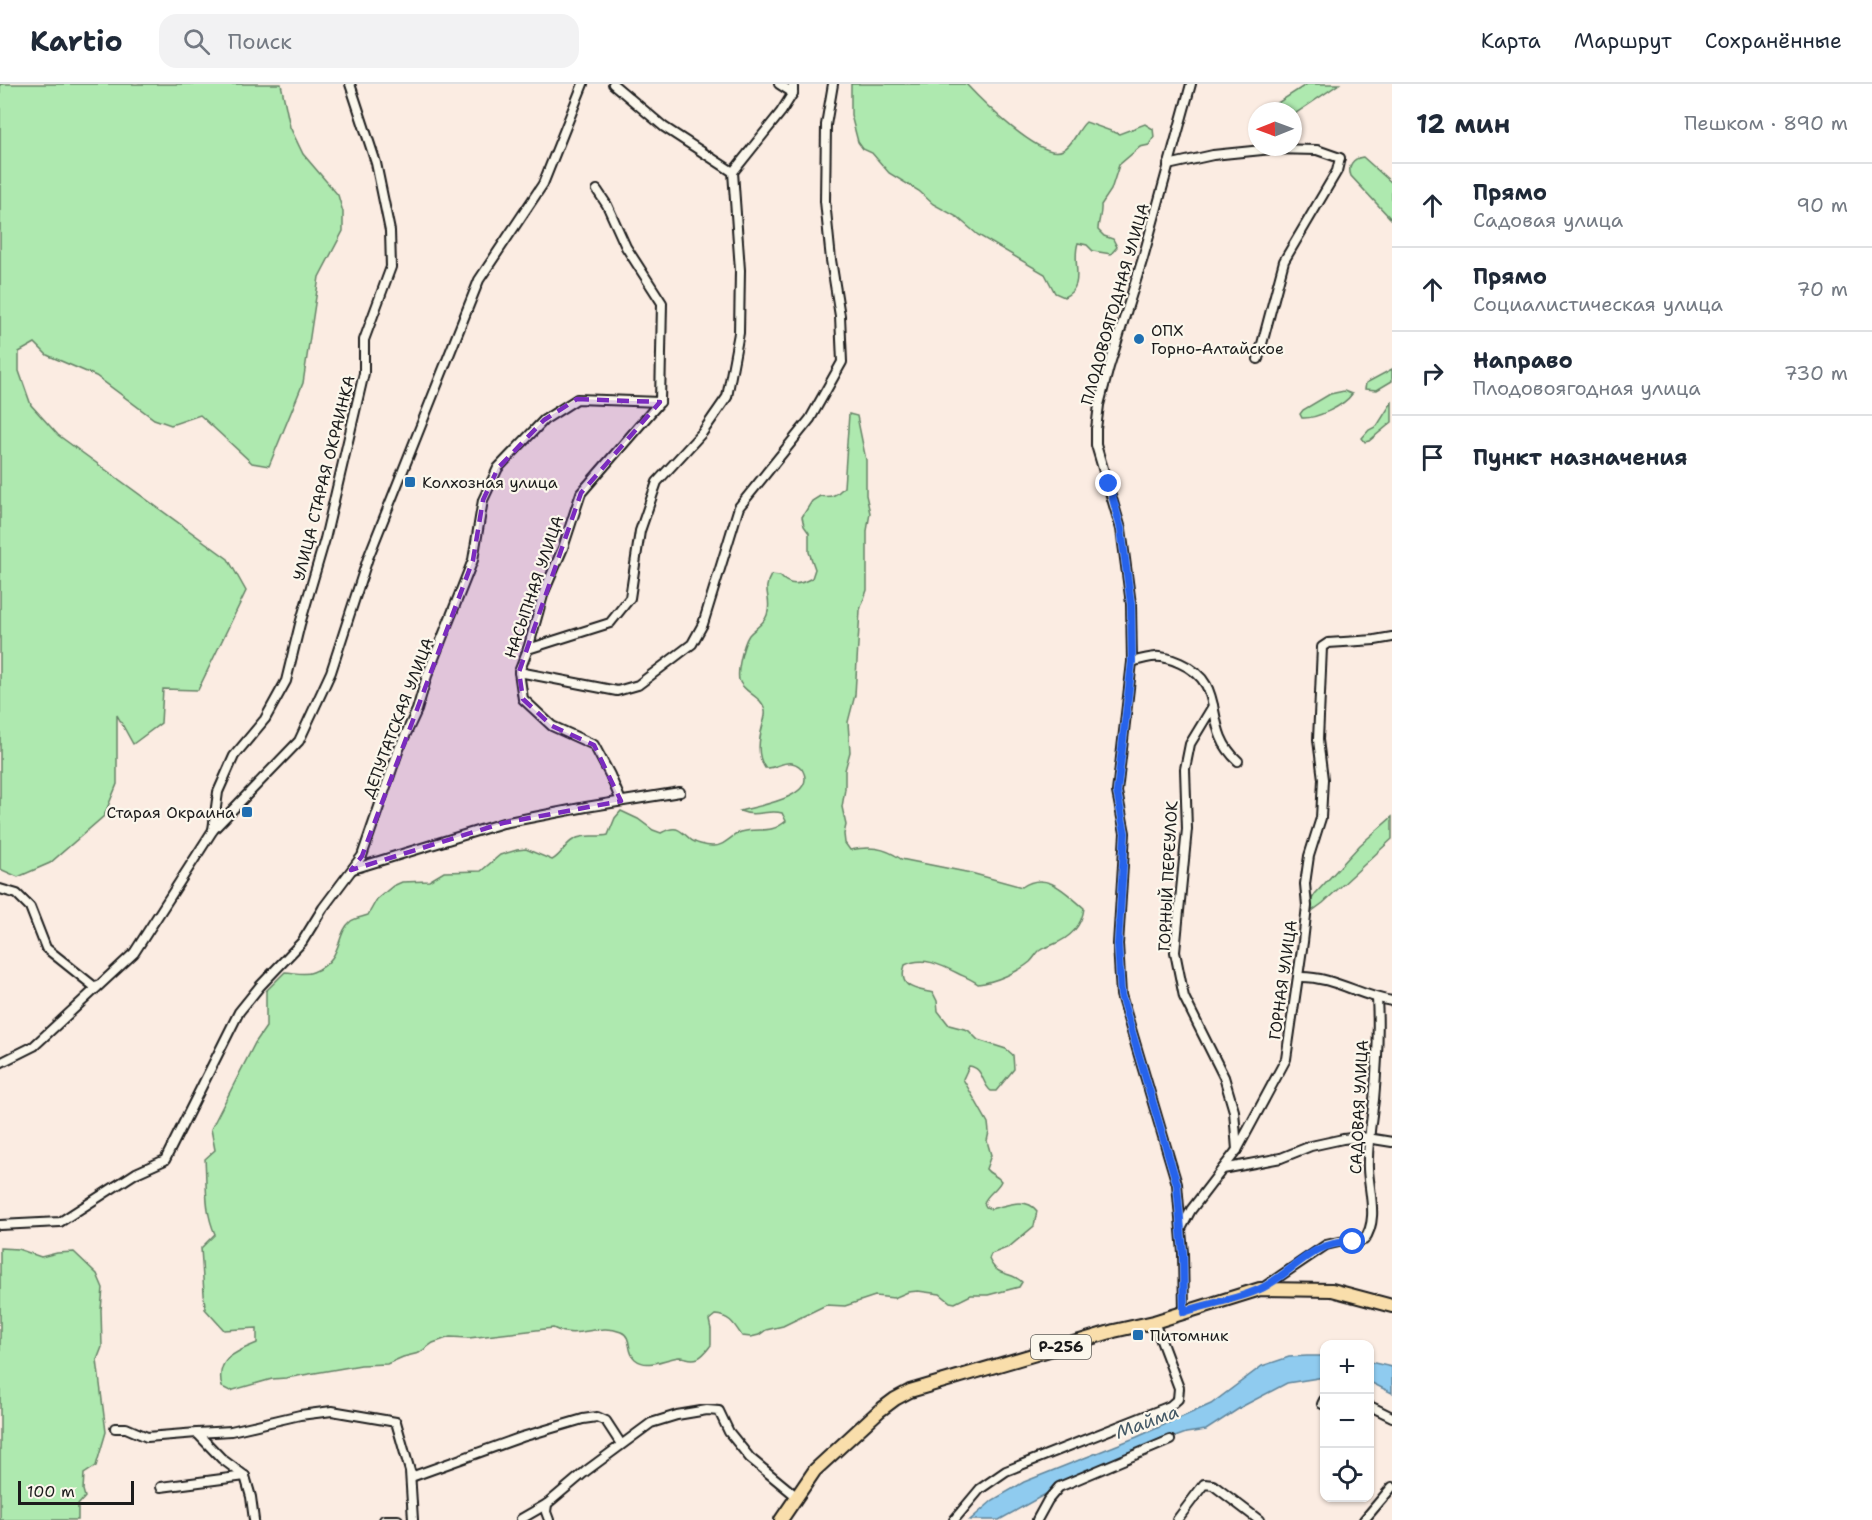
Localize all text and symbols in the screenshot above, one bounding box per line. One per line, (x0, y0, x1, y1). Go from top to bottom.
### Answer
search box (159, 14, 579, 68)
text: Kartio (30, 22, 123, 60)
icon: search (180, 25, 213, 58)
text: Поиск (228, 27, 292, 56)
text: Карта (1481, 27, 1541, 55)
text: Маршрут (1574, 27, 1672, 55)
text: Сохранённые (1705, 27, 1842, 55)
north arrow (1248, 102, 1302, 156)
text: 12 мин (1416, 106, 1510, 141)
text: Пешком · 890 m (1684, 110, 1848, 136)
text: Прямо (1473, 178, 1547, 207)
icon: ahead (1416, 189, 1449, 222)
text: 90 m (1796, 192, 1848, 218)
street label: ПЛОДОВОЯГОДНАЯ УЛИЦА (1076, 201, 1154, 407)
text: Садовая улица (1473, 207, 1623, 233)
text: Прямо (1473, 262, 1547, 291)
icon: ahead (1416, 273, 1449, 306)
text: 70 m (1796, 276, 1848, 302)
text: Социалистическая улица (1473, 291, 1723, 317)
place label: ОПХ Горно-Алтайское (1151, 320, 1284, 359)
marker: ОПХ Горно-Алтайское (1132, 332, 1146, 346)
text: Направо (1473, 346, 1573, 375)
icon: right (1416, 357, 1449, 390)
text: 730 m (1784, 360, 1848, 386)
street label: УЛИЦА СТАРАЯ ОКРАИНКА (288, 373, 360, 583)
text: Плодовоягодная улица (1473, 375, 1701, 401)
icon: arrive (1416, 441, 1449, 474)
text: Пункт назначения (1473, 443, 1687, 472)
route end (1095, 470, 1121, 496)
place label: Колхозная улица (422, 472, 558, 493)
marker: Колхозная улица (403, 475, 417, 489)
street label: НАСЫПНАЯ УЛИЦА (500, 513, 568, 661)
street label: ДЕПУТАТСКАЯ УЛИЦА (358, 635, 438, 801)
street label: ГОРНЫЙ ПЕРЕУЛОК (1154, 799, 1182, 952)
place label: Старая Окраина (106, 802, 235, 823)
marker: Старая Окраина (240, 805, 254, 819)
street label: ГОРНАЯ УЛИЦА (1264, 919, 1302, 1041)
street label: САДОВАЯ УЛИЦА (1345, 1039, 1373, 1175)
route start (1339, 1228, 1365, 1254)
place label: Питомник (1150, 1325, 1229, 1346)
marker: Питомник (1131, 1328, 1145, 1342)
road number: Р-256 (1031, 1335, 1091, 1359)
map controls (1320, 1340, 1374, 1502)
button: + (1320, 1340, 1374, 1394)
button: − (1320, 1394, 1374, 1448)
water label: Майма (1112, 1399, 1182, 1445)
button: locate (1320, 1448, 1374, 1502)
scale bar (18, 1478, 134, 1506)
text: 100 m (27, 1481, 75, 1502)

